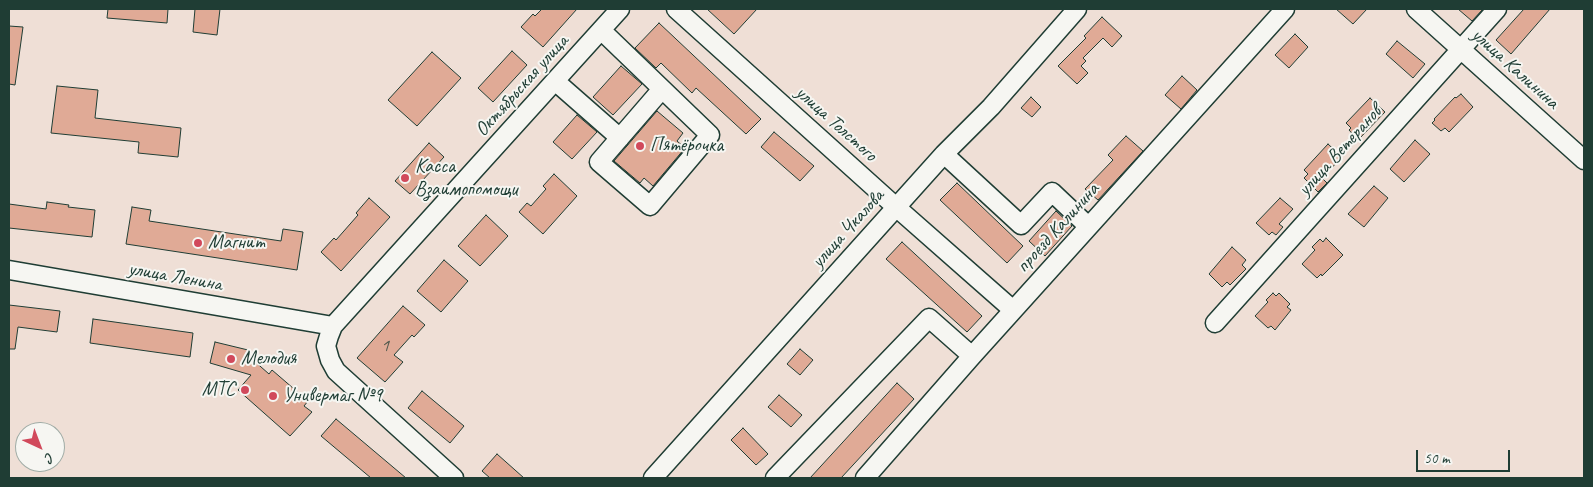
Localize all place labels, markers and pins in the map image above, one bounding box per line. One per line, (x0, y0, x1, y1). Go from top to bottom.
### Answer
place label: Пятёрочка (650, 134, 723, 158)
marker: Пятёрочка (634, 140, 646, 152)
place label: Касса Взаимопомощи (415, 155, 517, 202)
marker: Касса Взаимопомощи (399, 172, 411, 184)
place label: Магнит (208, 231, 265, 255)
marker: Магнит (192, 237, 204, 249)
place label: Мелодия (241, 347, 296, 371)
marker: Мелодия (225, 353, 237, 365)
place label: МТС (202, 378, 235, 402)
marker: МТС (239, 384, 251, 396)
place label: Универмаг №9 (283, 384, 382, 408)
marker: Универмаг №9 (267, 390, 279, 402)

